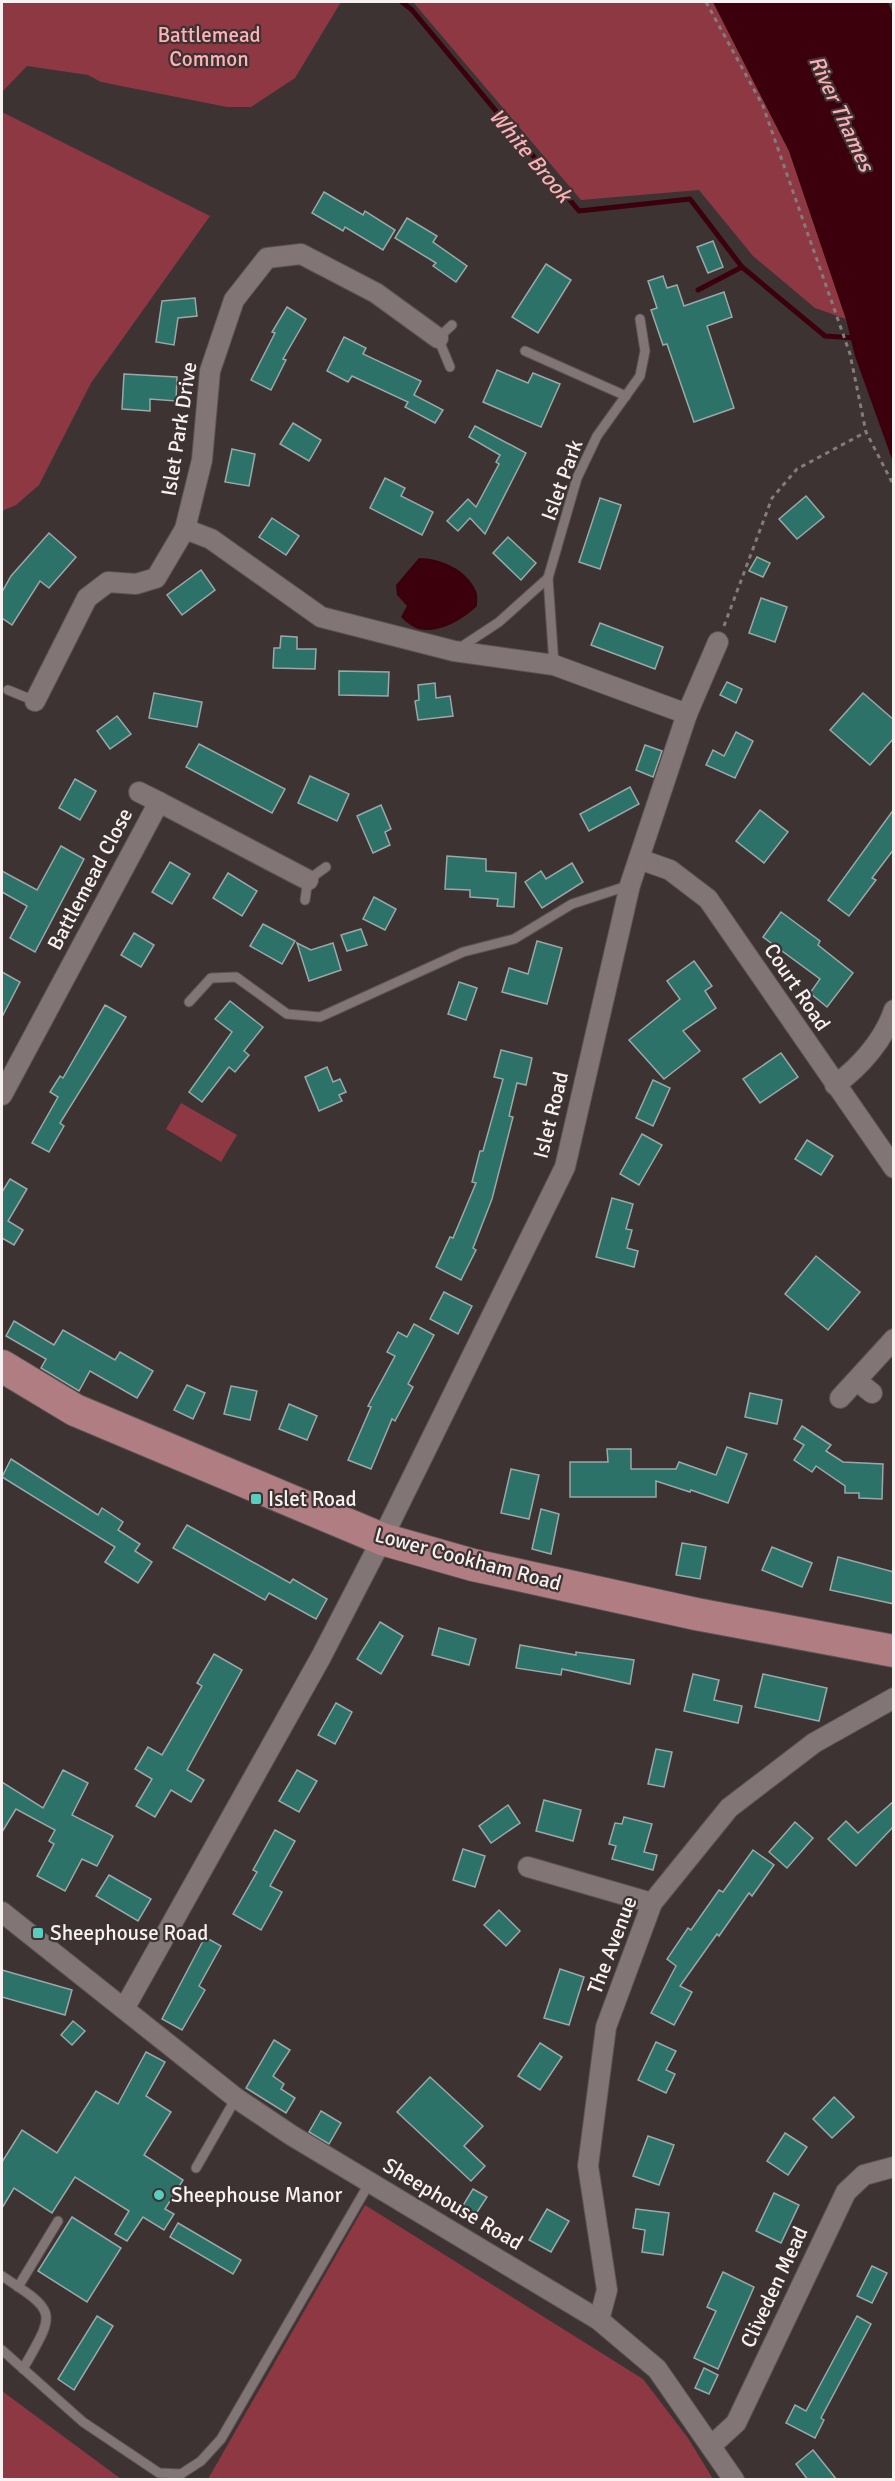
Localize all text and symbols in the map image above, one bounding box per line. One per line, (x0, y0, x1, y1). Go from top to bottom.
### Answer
park label: Battlemead Common (157, 22, 261, 72)
water label: River Thames (803, 51, 881, 178)
water label: White Brook (483, 103, 579, 209)
street label: Islet Park Drive (156, 360, 202, 498)
street label: Islet Park (535, 436, 589, 524)
street label: Battlemead Close (42, 804, 138, 954)
street label: Court Road (758, 938, 836, 1036)
street label: Islet Road (528, 1069, 574, 1161)
place label: Islet Road (268, 1486, 357, 1512)
marker: Islet Road (249, 1492, 263, 1506)
street label: Lower Cookham Road (372, 1522, 564, 1596)
street label: The Avenue (581, 1892, 643, 1998)
place label: Sheephouse Road (50, 1920, 208, 1946)
marker: Sheephouse Road (31, 1926, 45, 1940)
street label: Sheephouse Road (378, 2152, 528, 2256)
place label: Sheephouse Manor (171, 2182, 342, 2208)
marker: Sheephouse Manor (152, 2188, 166, 2202)
street label: Cliveden Mead (735, 2222, 813, 2352)

